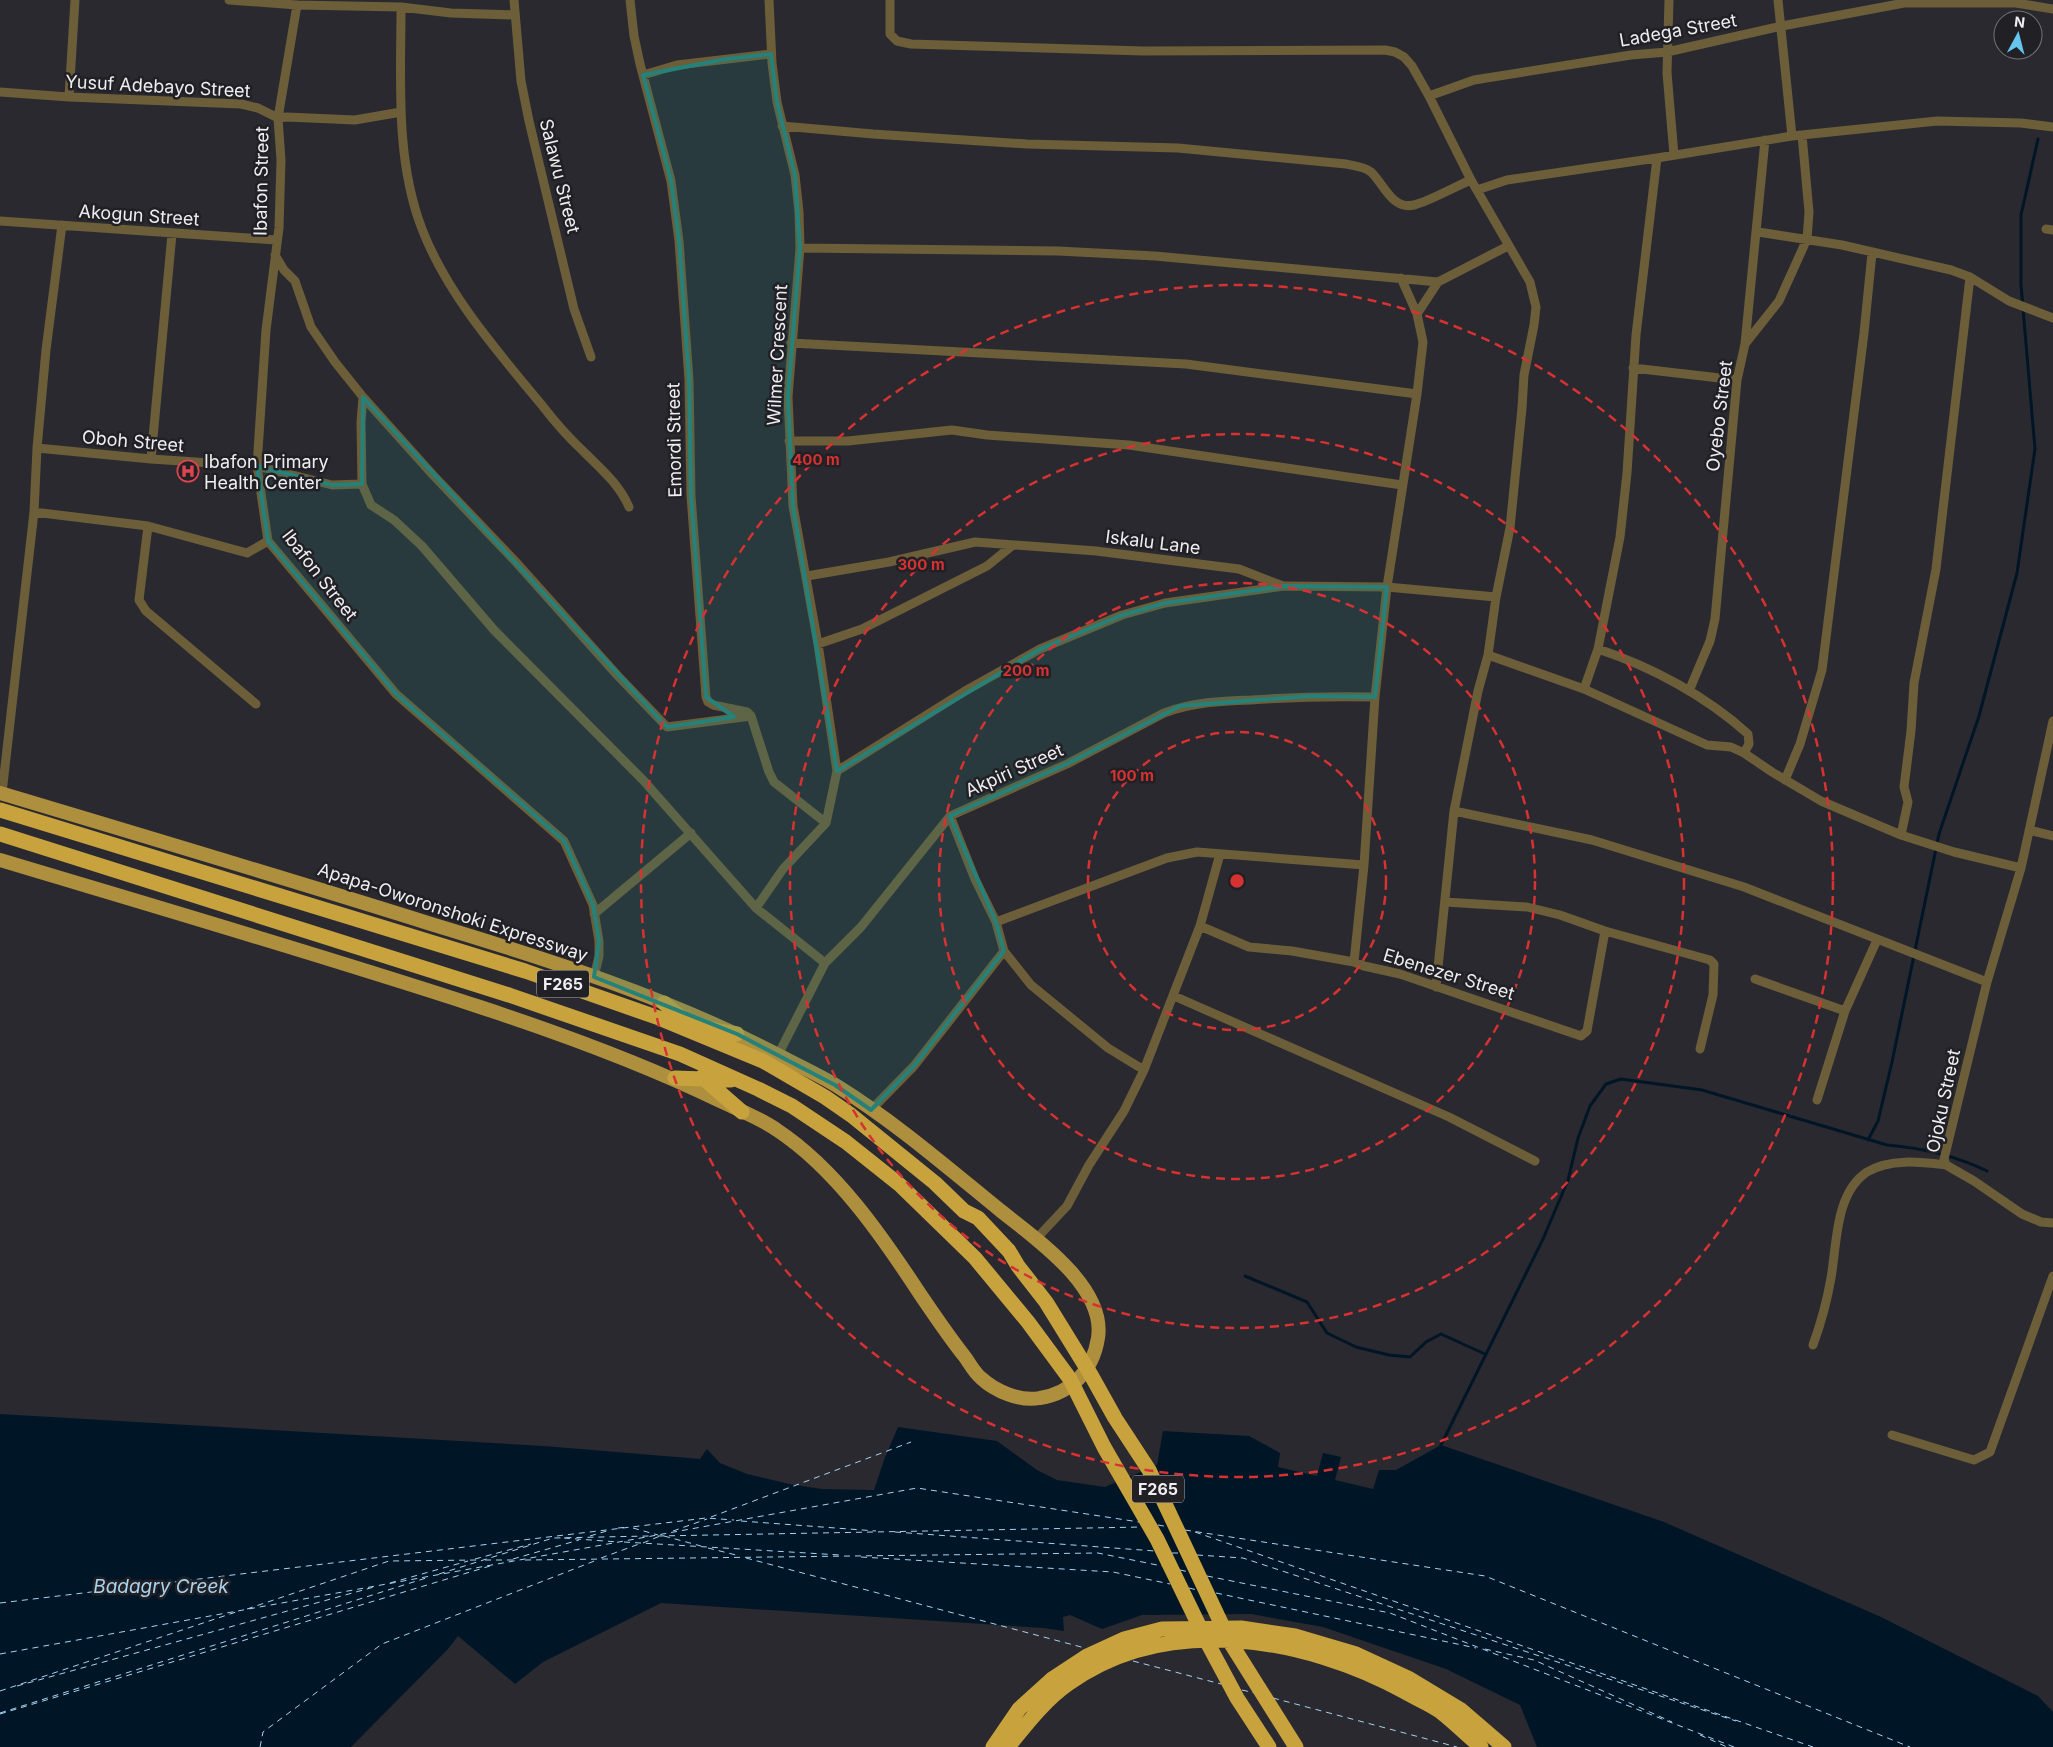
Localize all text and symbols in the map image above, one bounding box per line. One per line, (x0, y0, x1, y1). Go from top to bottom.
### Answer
street label: Ladega Street (1618, 9, 1738, 51)
north arrow (1993, 10, 2043, 60)
text: N (2013, 13, 2026, 31)
street label: Yusuf Adebayo Street (65, 71, 251, 101)
street label: Salawu Street (536, 117, 584, 236)
street label: Ibafon Street (250, 126, 272, 236)
street label: Akogun Street (78, 200, 200, 230)
street label: Wilmer Crescent (763, 284, 791, 426)
street label: Oyebo Street (1702, 359, 1736, 473)
street label: Emordi Street (662, 382, 686, 498)
street label: Oboh Street (81, 426, 185, 456)
text: 400 m (792, 450, 840, 469)
place label: Ibafon Primary Health Center (204, 451, 329, 493)
hospital icon: Ibafon Primary Health Center (176, 459, 200, 483)
street label: Ibafon Street (278, 525, 362, 625)
street label: Iskalu Lane (1104, 526, 1202, 558)
text: 300 m (897, 555, 945, 574)
text: 200 m (1003, 661, 1049, 680)
street label: Akpiri Street (962, 739, 1066, 801)
text: 100 m (1110, 766, 1154, 785)
street label: Apapa-Oworonshoki Expressway (315, 858, 591, 966)
centre of rings (1228, 872, 1246, 890)
street label: Ebenezer Street (1381, 944, 1517, 1004)
road number: F265 (537, 971, 589, 998)
street label: Ojoku Street (1922, 1047, 1964, 1155)
road number: F265 (1132, 1476, 1184, 1502)
water label: Badagry Creek (93, 1575, 229, 1598)

